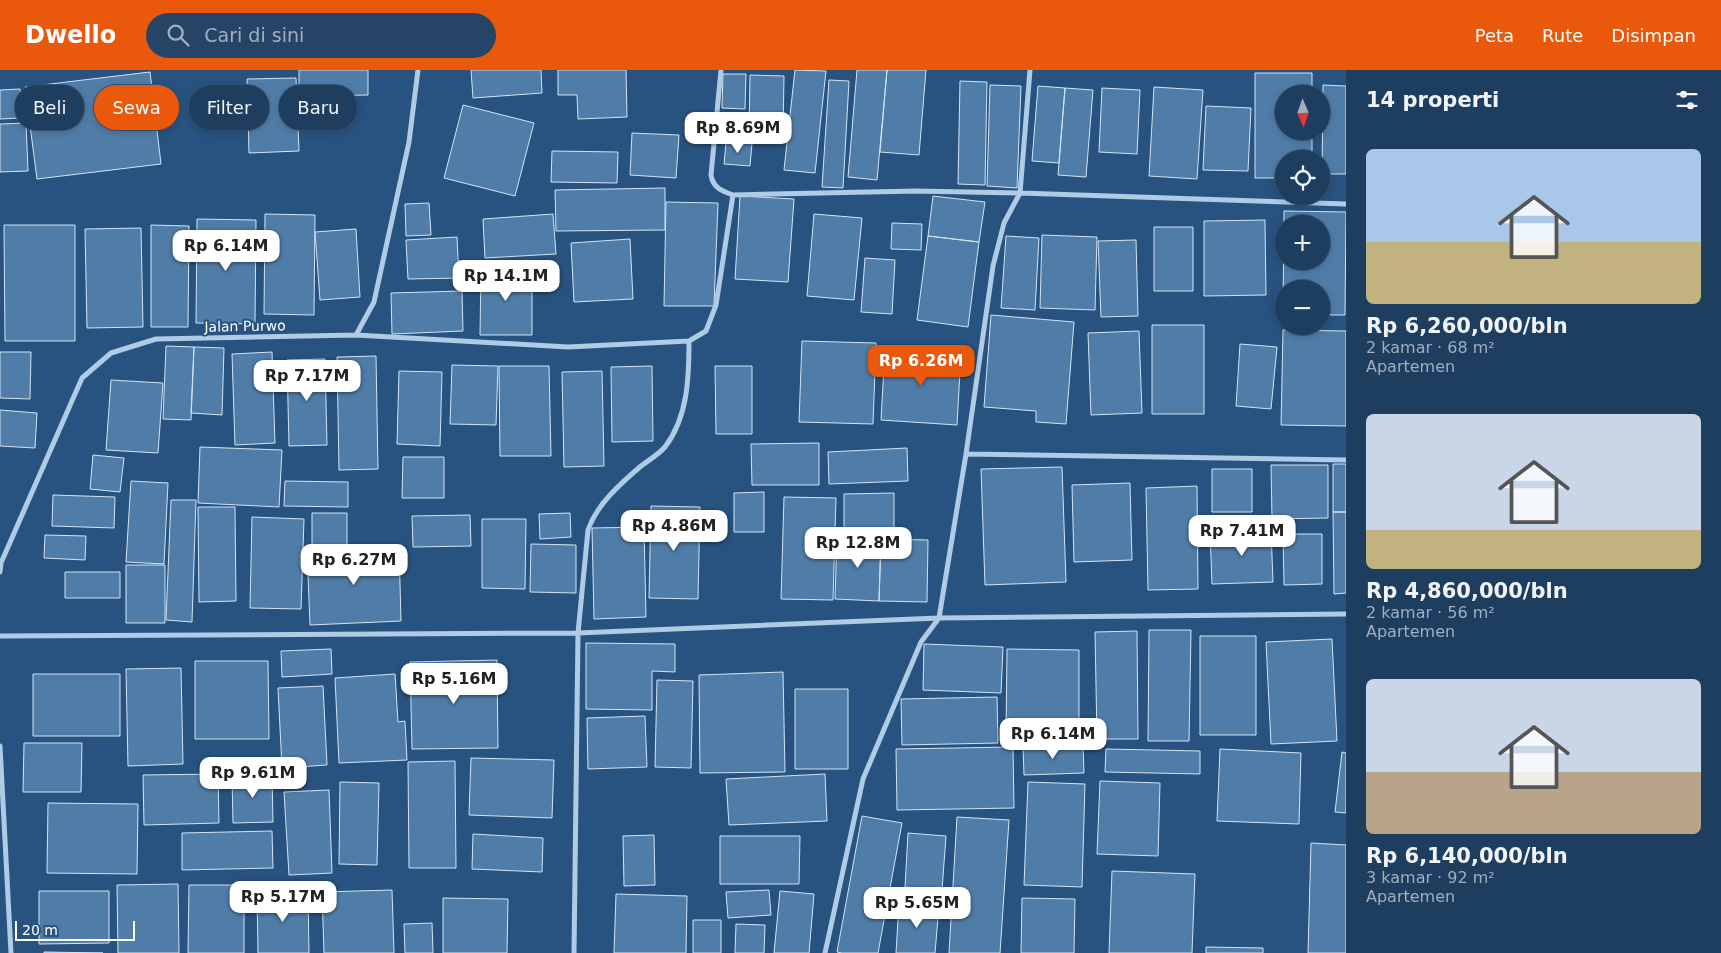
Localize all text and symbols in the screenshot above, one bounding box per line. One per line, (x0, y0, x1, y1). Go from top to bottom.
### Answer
search box (146, 13, 496, 58)
text: Dwello (25, 21, 116, 49)
icon: search (164, 21, 192, 49)
text: Cari di sini (204, 24, 304, 46)
text: Peta (1475, 25, 1514, 46)
text: Rute (1542, 25, 1583, 46)
text: Disimpan (1611, 25, 1696, 46)
chip: Beli (15, 85, 84, 130)
chip: Sewa (94, 85, 179, 130)
chip: Filter (189, 85, 269, 130)
chip: Baru (279, 85, 357, 130)
north arrow (1275, 85, 1330, 140)
map controls (1275, 85, 1330, 335)
icon: filters (1673, 86, 1701, 114)
text: 14 properti (1366, 88, 1499, 112)
pin: Rp 8.69M (686, 112, 790, 154)
text: Rp 8.69M (696, 118, 780, 137)
button: locate (1275, 150, 1330, 205)
icon: home (1489, 182, 1579, 272)
button: + (1275, 215, 1330, 270)
pin: Rp 6.14M (174, 230, 278, 272)
text: Rp 6.14M (184, 236, 268, 255)
pin: Rp 14.1M (454, 260, 558, 302)
text: Rp 14.1M (464, 266, 548, 285)
button: − (1275, 280, 1330, 335)
text: Rp 6,260,000/bln (1366, 314, 1568, 338)
street label: Jalan Purwo (203, 317, 286, 335)
text: 2 kamar · 68 m² (1366, 338, 1495, 357)
pin: Rp 6.26M (869, 344, 973, 387)
text: Rp 6.26M (879, 351, 963, 370)
text: Apartemen (1366, 357, 1455, 376)
pin: Rp 7.17M (255, 360, 359, 402)
text: Rp 7.17M (265, 366, 349, 385)
icon: home (1489, 447, 1579, 537)
pin: Rp 4.86M (622, 510, 726, 552)
pin: Rp 7.41M (1190, 514, 1294, 557)
text: Rp 4.86M (632, 516, 716, 535)
text: Rp 7.41M (1200, 521, 1284, 540)
pin: Rp 12.8M (806, 526, 910, 569)
text: Rp 12.8M (816, 533, 900, 552)
pin: Rp 6.27M (302, 544, 406, 586)
text: Rp 6.27M (312, 550, 396, 569)
text: Rp 4,860,000/bln (1366, 579, 1568, 603)
text: 2 kamar · 56 m² (1366, 603, 1495, 622)
text: Apartemen (1366, 622, 1455, 641)
pin: Rp 5.16M (402, 662, 506, 705)
text: Rp 5.16M (412, 669, 496, 688)
icon: home (1489, 712, 1579, 802)
pin: Rp 6.14M (1001, 718, 1105, 760)
text: Rp 6.14M (1011, 724, 1095, 743)
pin: Rp 9.61M (201, 756, 305, 799)
text: Rp 9.61M (211, 763, 295, 782)
text: Rp 6,140,000/bln (1366, 844, 1568, 868)
text: 3 kamar · 92 m² (1366, 868, 1495, 887)
pin: Rp 5.17M (231, 880, 335, 923)
pin: Rp 5.65M (865, 886, 969, 929)
text: Rp 5.17M (241, 887, 325, 906)
text: Apartemen (1366, 887, 1455, 906)
text: Rp 5.65M (875, 893, 959, 912)
scale bar (15, 918, 135, 941)
text: 20 m (22, 922, 58, 938)

